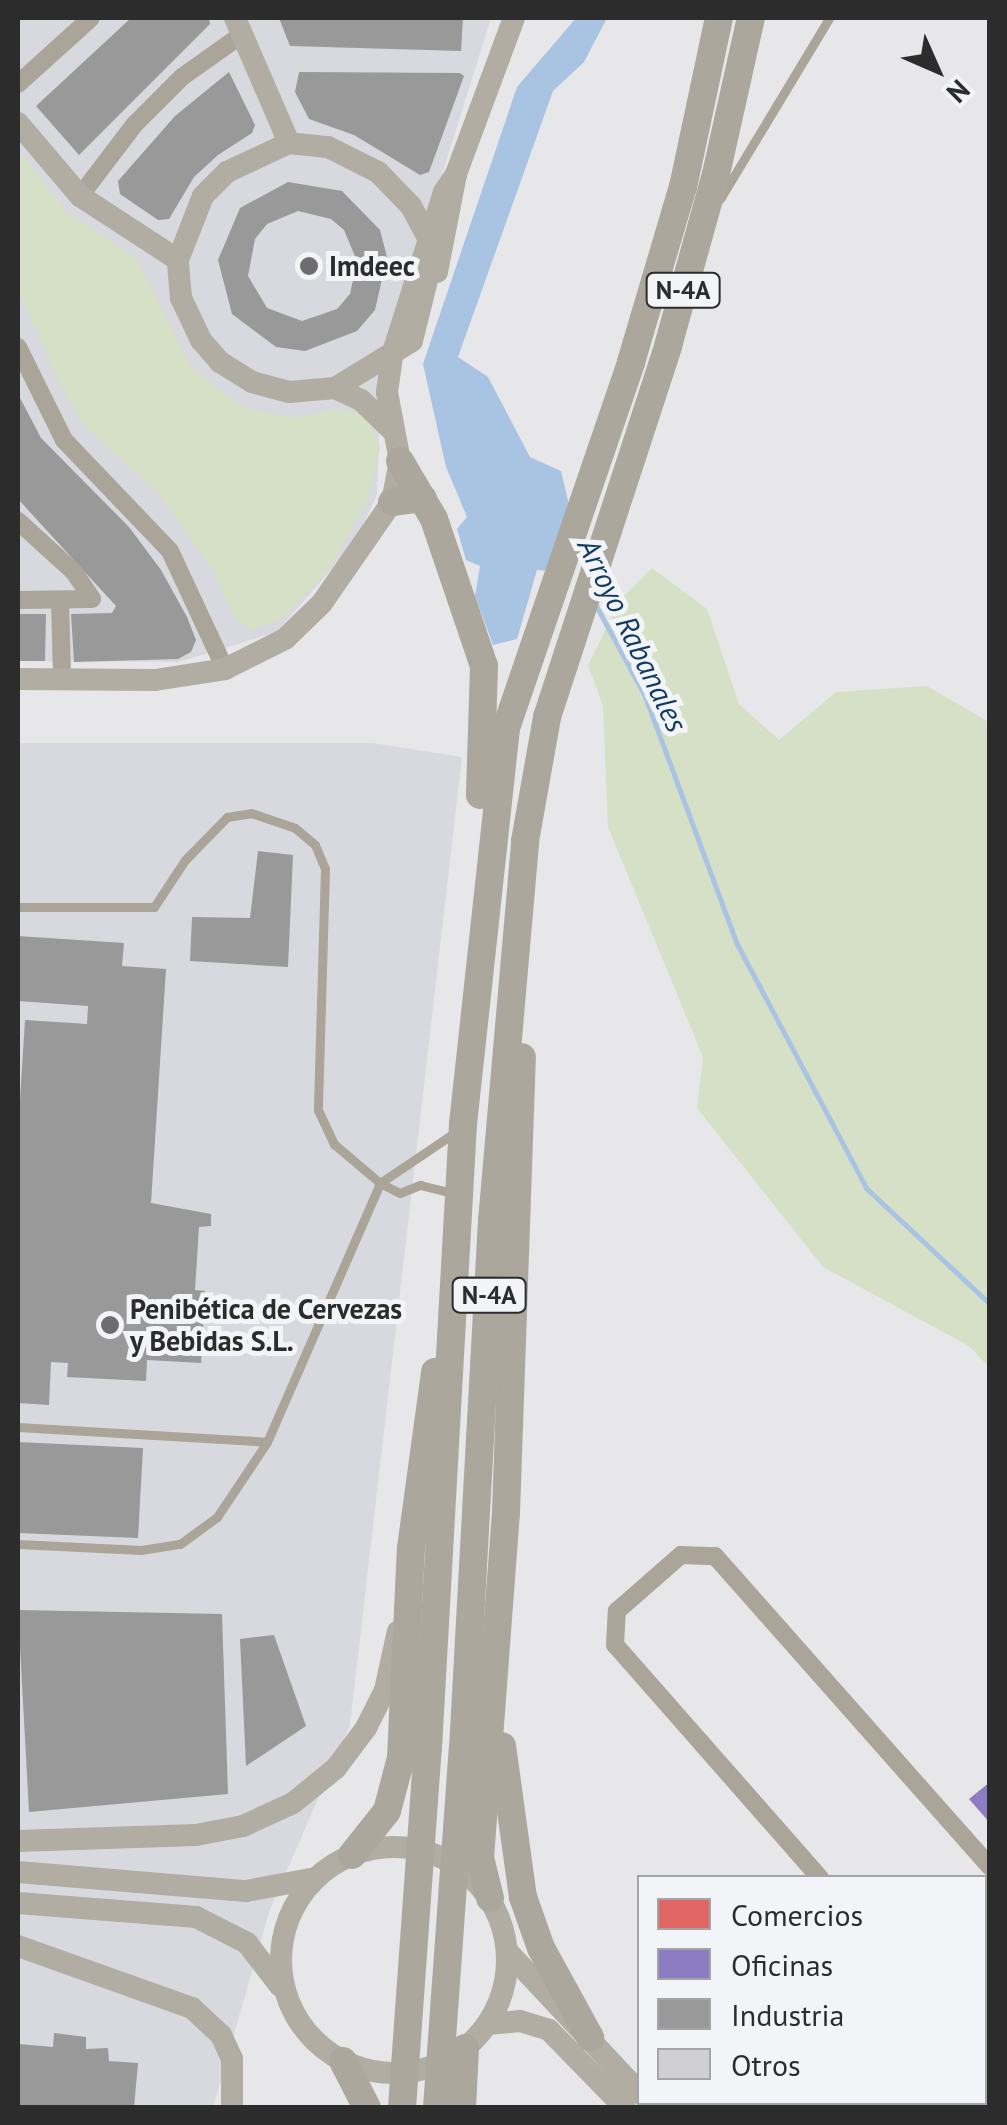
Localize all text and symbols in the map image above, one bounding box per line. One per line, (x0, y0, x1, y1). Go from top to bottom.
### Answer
north arrow (887, 20, 987, 120)
text: N (939, 72, 978, 111)
place label: Imdeec (329, 249, 415, 283)
marker: Imdeec (298, 255, 320, 277)
road number: N-4A (646, 270, 720, 310)
water label: Arroyo Rabanales (571, 532, 695, 738)
road number: N-4A (452, 1275, 526, 1315)
place label: Penibética de Cervezas y Bebidas S.L. (130, 1292, 403, 1358)
marker: Penibética de Cervezas y Bebidas S.L. (99, 1314, 121, 1336)
legend (637, 1875, 987, 2105)
text: Comercios (731, 1895, 863, 1934)
text: Oficinas (731, 1945, 833, 1984)
text: Industria (731, 1995, 844, 2034)
text: Otros (731, 2045, 801, 2084)

